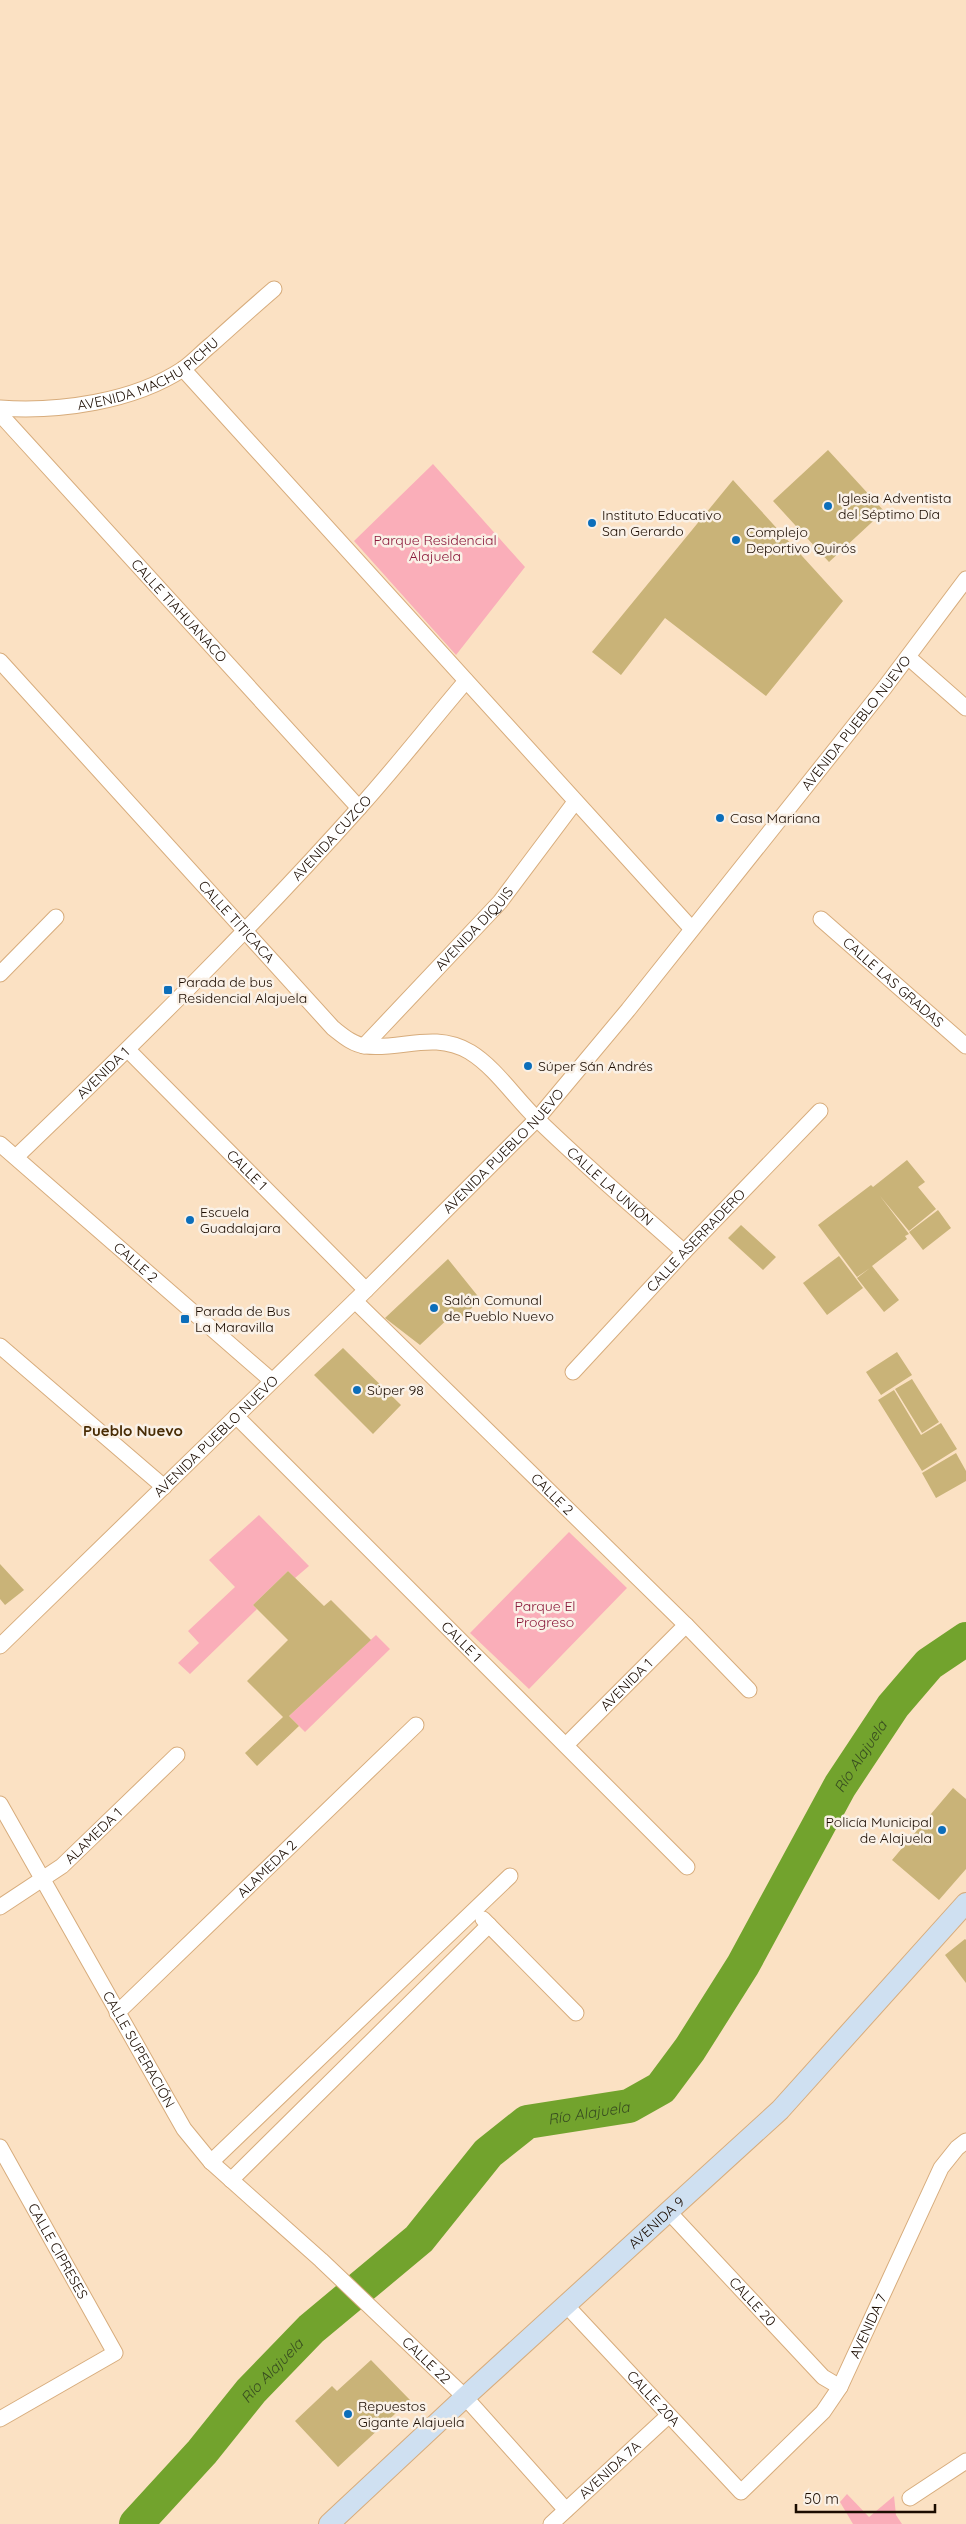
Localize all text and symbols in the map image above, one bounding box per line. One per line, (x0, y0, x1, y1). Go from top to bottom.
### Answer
street label: AVENIDA MACHU PICHU (76, 333, 222, 414)
place label: Iglesia Adventista del Séptimo Día (838, 489, 952, 523)
marker: Iglesia Adventista del Séptimo Día (822, 500, 834, 512)
place label: Instituto Educativo San Gerardo (602, 506, 721, 540)
marker: Instituto Educativo San Gerardo (586, 517, 598, 529)
place label: Complejo Deportivo Quirós (746, 523, 856, 557)
park label: Parque Residencial Alajuela (373, 531, 497, 565)
marker: Complejo Deportivo Quirós (730, 534, 742, 546)
street label: CALLE TIAHUANACO (127, 555, 231, 666)
street label: AVENIDA PUEBLO NUEVO (797, 652, 915, 794)
street label: AVENIDA CUZCO (288, 791, 375, 884)
place label: Casa Mariana (730, 809, 820, 827)
marker: Casa Mariana (714, 812, 726, 824)
street label: CALLE TITICACA (195, 877, 279, 967)
street label: AVENIDA DIQUIS (431, 883, 517, 974)
street label: CALLE LAS GRADAS (839, 933, 947, 1031)
place label: Parada de bus Residencial Alajuela (178, 973, 307, 1007)
marker: Parada de bus Residencial Alajuela (162, 984, 174, 996)
street label: AVENIDA 1 (73, 1043, 133, 1103)
place label: Súper Sán Andrés (538, 1057, 653, 1075)
marker: Súper Sán Andrés (522, 1060, 534, 1072)
street label: AVENIDA PUEBLO NUEVO (439, 1085, 568, 1217)
street label: CALLE LA UNIÓN (563, 1143, 657, 1230)
street label: CALLE 1 (223, 1146, 271, 1194)
street label: CALLE ASERRADERO (643, 1185, 749, 1296)
place label: Escuela Guadalajara (200, 1203, 281, 1237)
marker: Escuela Guadalajara (184, 1214, 196, 1226)
street label: CALLE 2 (110, 1238, 162, 1286)
place label: Salón Comunal de Pueblo Nuevo (444, 1291, 554, 1325)
place label: Parada de Bus La Maravilla (195, 1302, 290, 1336)
marker: Salón Comunal de Pueblo Nuevo (428, 1302, 440, 1314)
marker: Parada de Bus La Maravilla (179, 1313, 191, 1325)
street label: AVENIDA PUEBLO NUEVO (150, 1371, 282, 1501)
place label: Súper 98 (367, 1381, 424, 1399)
marker: Súper 98 (351, 1384, 363, 1396)
district label: Pueblo Nuevo (83, 1421, 183, 1440)
street label: CALLE 2 (527, 1469, 578, 1519)
park label: Parque El Progreso (514, 1597, 576, 1631)
street label: CALLE 1 (437, 1617, 486, 1666)
street label: AVENIDA 1 (596, 1655, 656, 1715)
water label: Río Alajuela (829, 1716, 891, 1795)
street label: ALAMEDA 1 (61, 1804, 126, 1868)
place label: Policía Municipal de Alajuela (826, 1813, 932, 1847)
marker: Policía Municipal de Alajuela (936, 1824, 948, 1836)
street label: ALAMEDA 2 (233, 1836, 301, 1901)
street label: CALLE SUPERACIÓN (99, 1988, 179, 2111)
water label: Río Alajuela (546, 2096, 631, 2128)
street label: AVENIDA 9 (625, 2192, 688, 2253)
street label: CALLE CIPRESES (24, 2200, 92, 2302)
street label: CALLE 20 (725, 2273, 780, 2330)
street label: AVENIDA 7 (846, 2291, 891, 2361)
water label: Río Alajuela (236, 2333, 307, 2406)
street label: CALLE 22 (398, 2333, 455, 2388)
street label: CALLE 20A (623, 2367, 684, 2430)
place label: Repuestos Gigante Alajuela (358, 2397, 465, 2431)
marker: Repuestos Gigante Alajuela (342, 2408, 354, 2420)
street label: AVENIDA 7A (575, 2437, 645, 2503)
scale bar (796, 2482, 935, 2514)
text: 50 m (804, 2489, 839, 2508)

